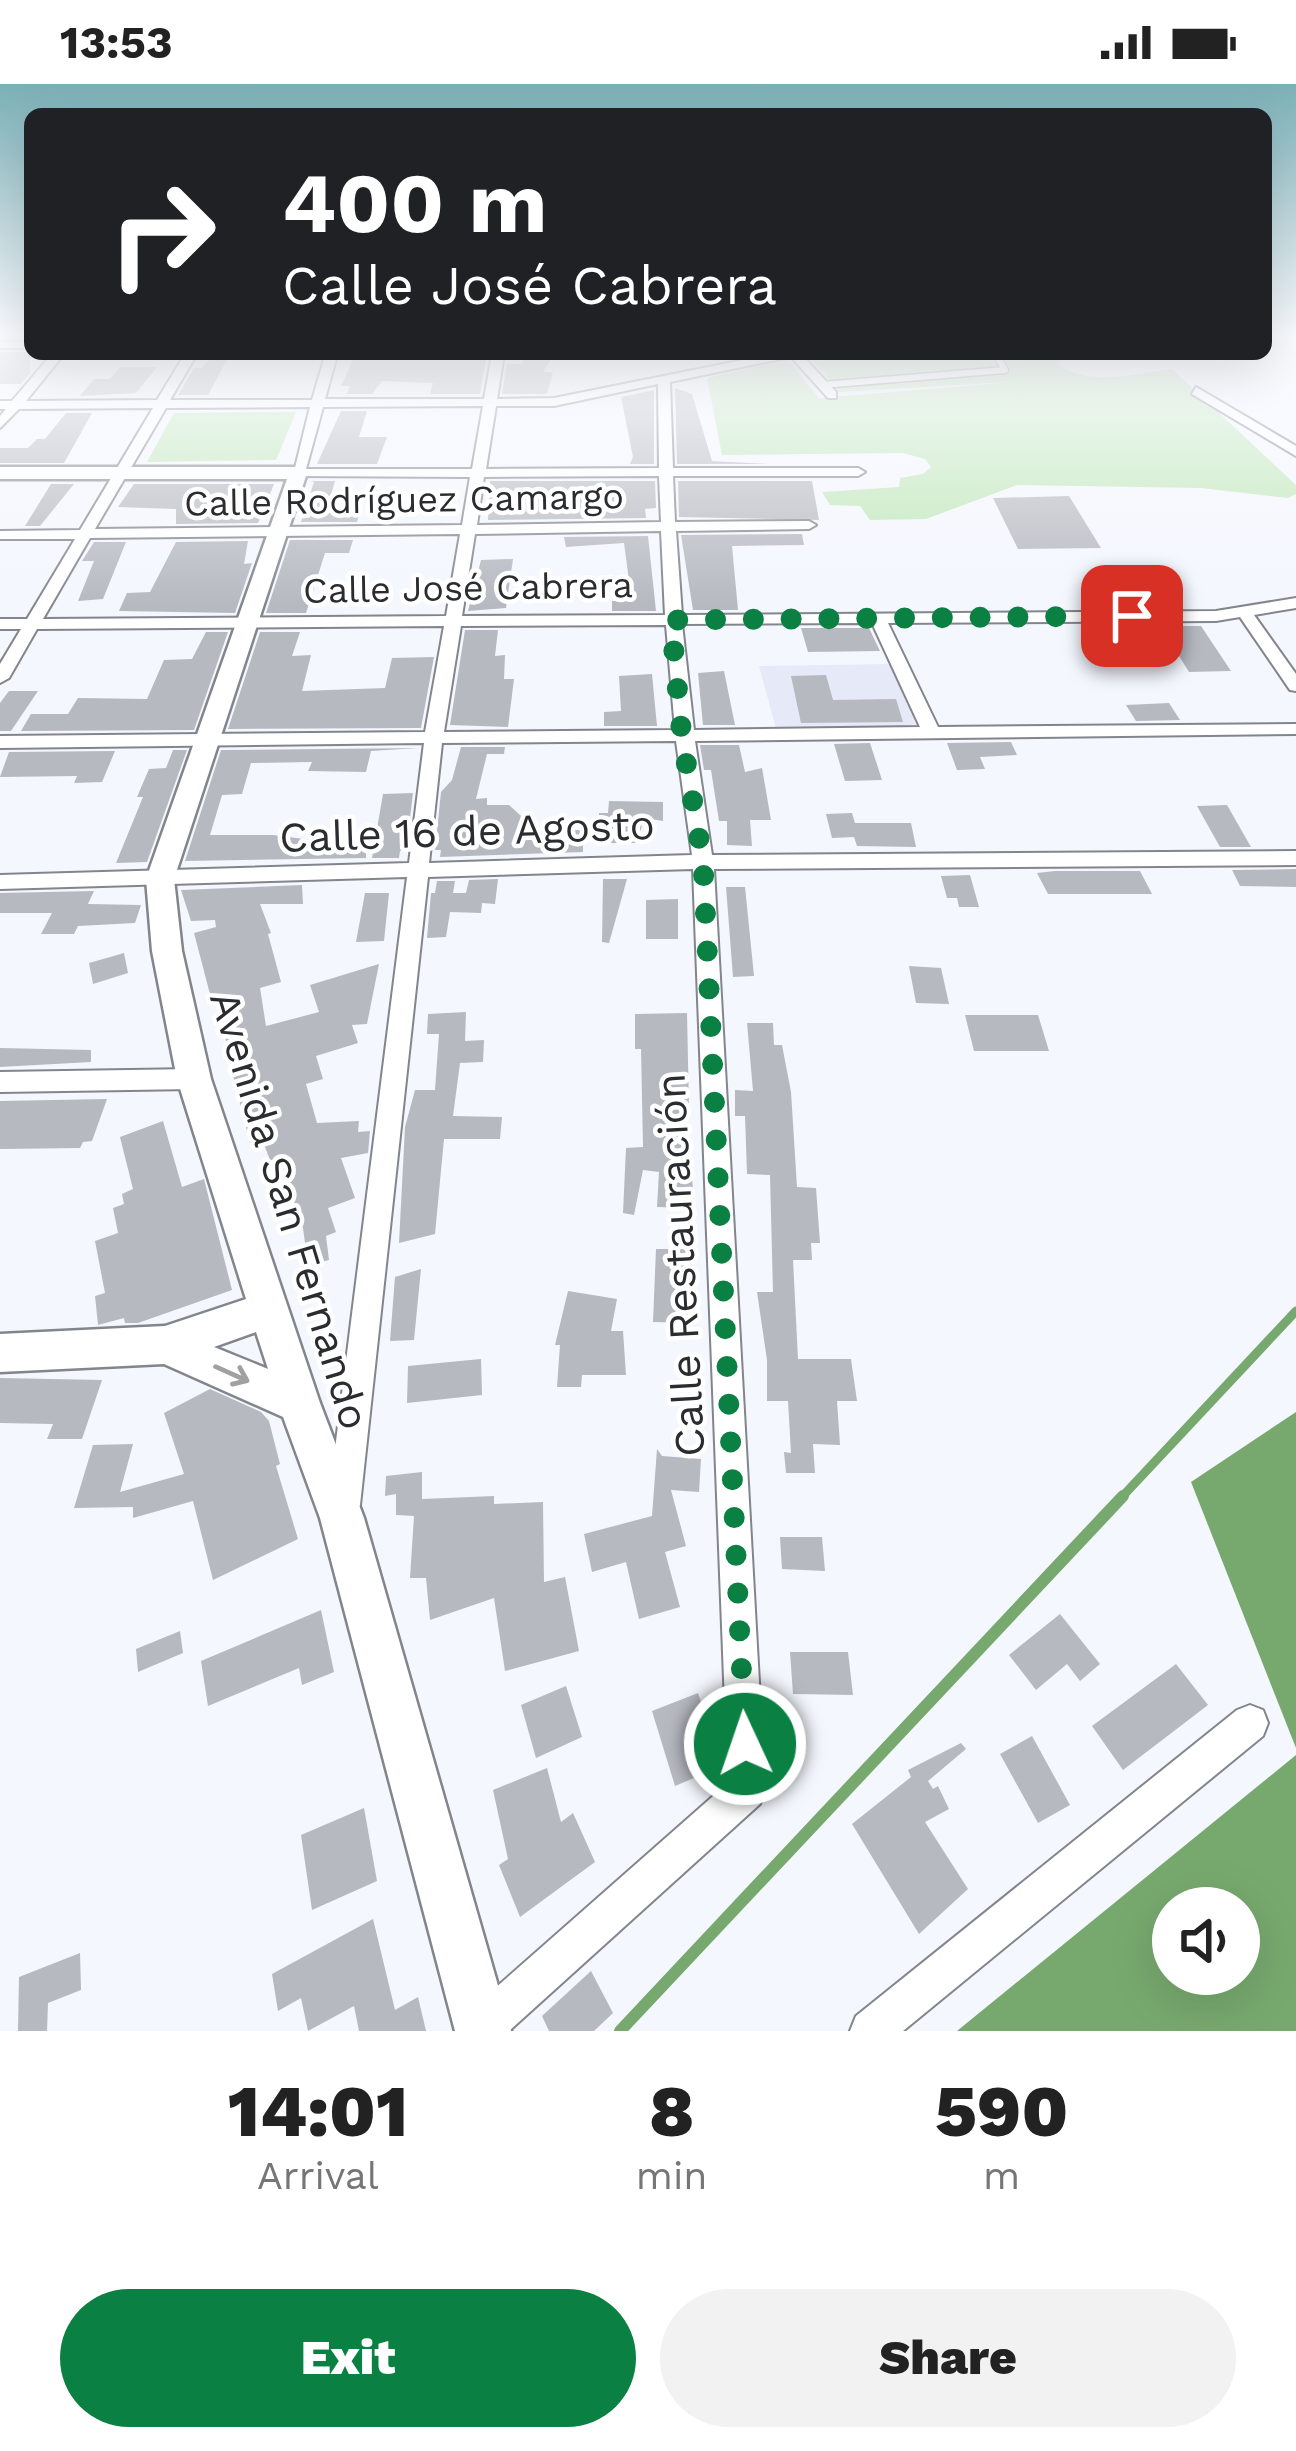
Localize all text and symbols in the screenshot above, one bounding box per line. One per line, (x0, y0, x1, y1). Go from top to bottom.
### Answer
text: 13:53 (60, 16, 173, 69)
text: 400 m (282, 154, 548, 252)
icon: right (84, 156, 240, 312)
text: Calle José Cabrera (282, 254, 777, 317)
street label: Calle Rodríguez Camargo (184, 475, 624, 525)
street label: Calle José Cabrera (303, 564, 633, 612)
pin (1081, 565, 1183, 667)
icon: arrive (1099, 583, 1165, 649)
street label: Calle 16 de Agosto (278, 800, 656, 862)
street label: Avenida San Fernando (200, 985, 380, 1435)
street label: Calle Restauración (645, 1072, 715, 1458)
one-way arrow (213, 1364, 249, 1386)
position arrow (682, 1681, 808, 1807)
map controls (1152, 1887, 1260, 1995)
button: sound (1152, 1887, 1260, 1995)
text: 14:01 (228, 2069, 408, 2153)
text: 8 (649, 2069, 694, 2153)
text: 590 (935, 2069, 1068, 2153)
text: Arrival (257, 2153, 379, 2198)
text: min (636, 2153, 707, 2198)
text: m (983, 2153, 1020, 2198)
button: Exit (60, 2289, 636, 2427)
button: Share (660, 2289, 1236, 2427)

